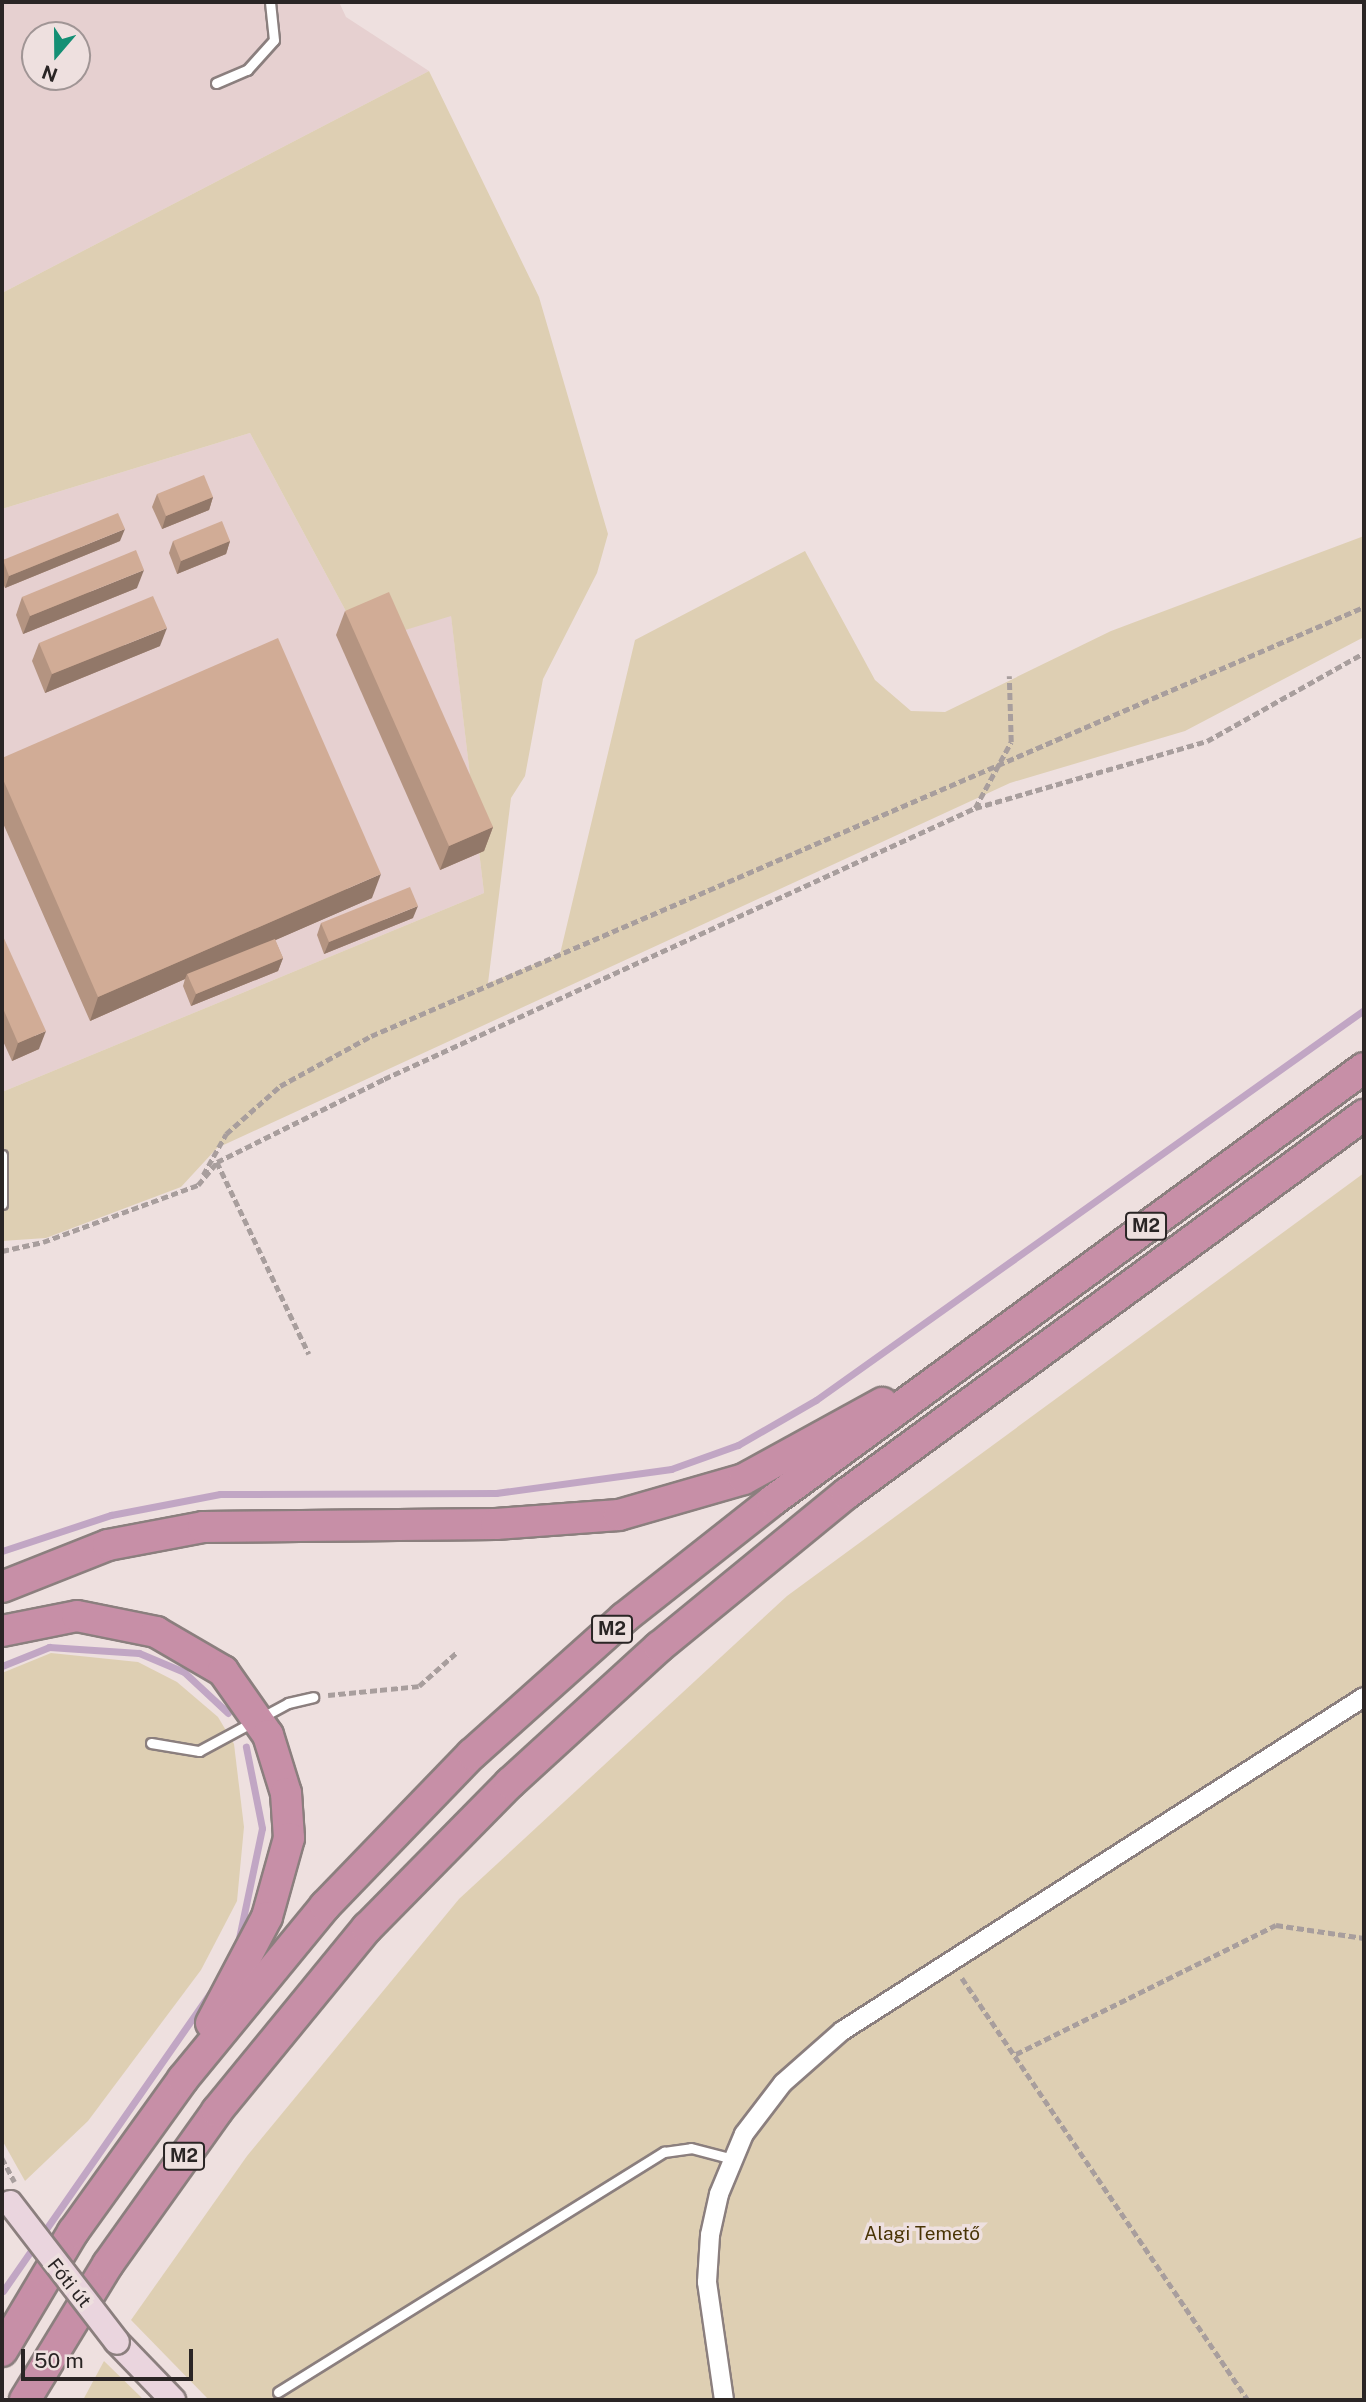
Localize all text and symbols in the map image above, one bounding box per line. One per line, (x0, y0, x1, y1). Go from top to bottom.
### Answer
north arrow (21, 21, 91, 91)
text: N (39, 61, 60, 87)
road number: M2 (1125, 1212, 1167, 1240)
road number: M2 (591, 1614, 633, 1644)
road number: M2 (163, 2142, 205, 2170)
park label: Alagi Temető (864, 2223, 980, 2245)
street label: Fóti út (42, 2254, 96, 2312)
scale bar (24, 2336, 196, 2380)
text: 50 m (34, 2348, 84, 2373)

